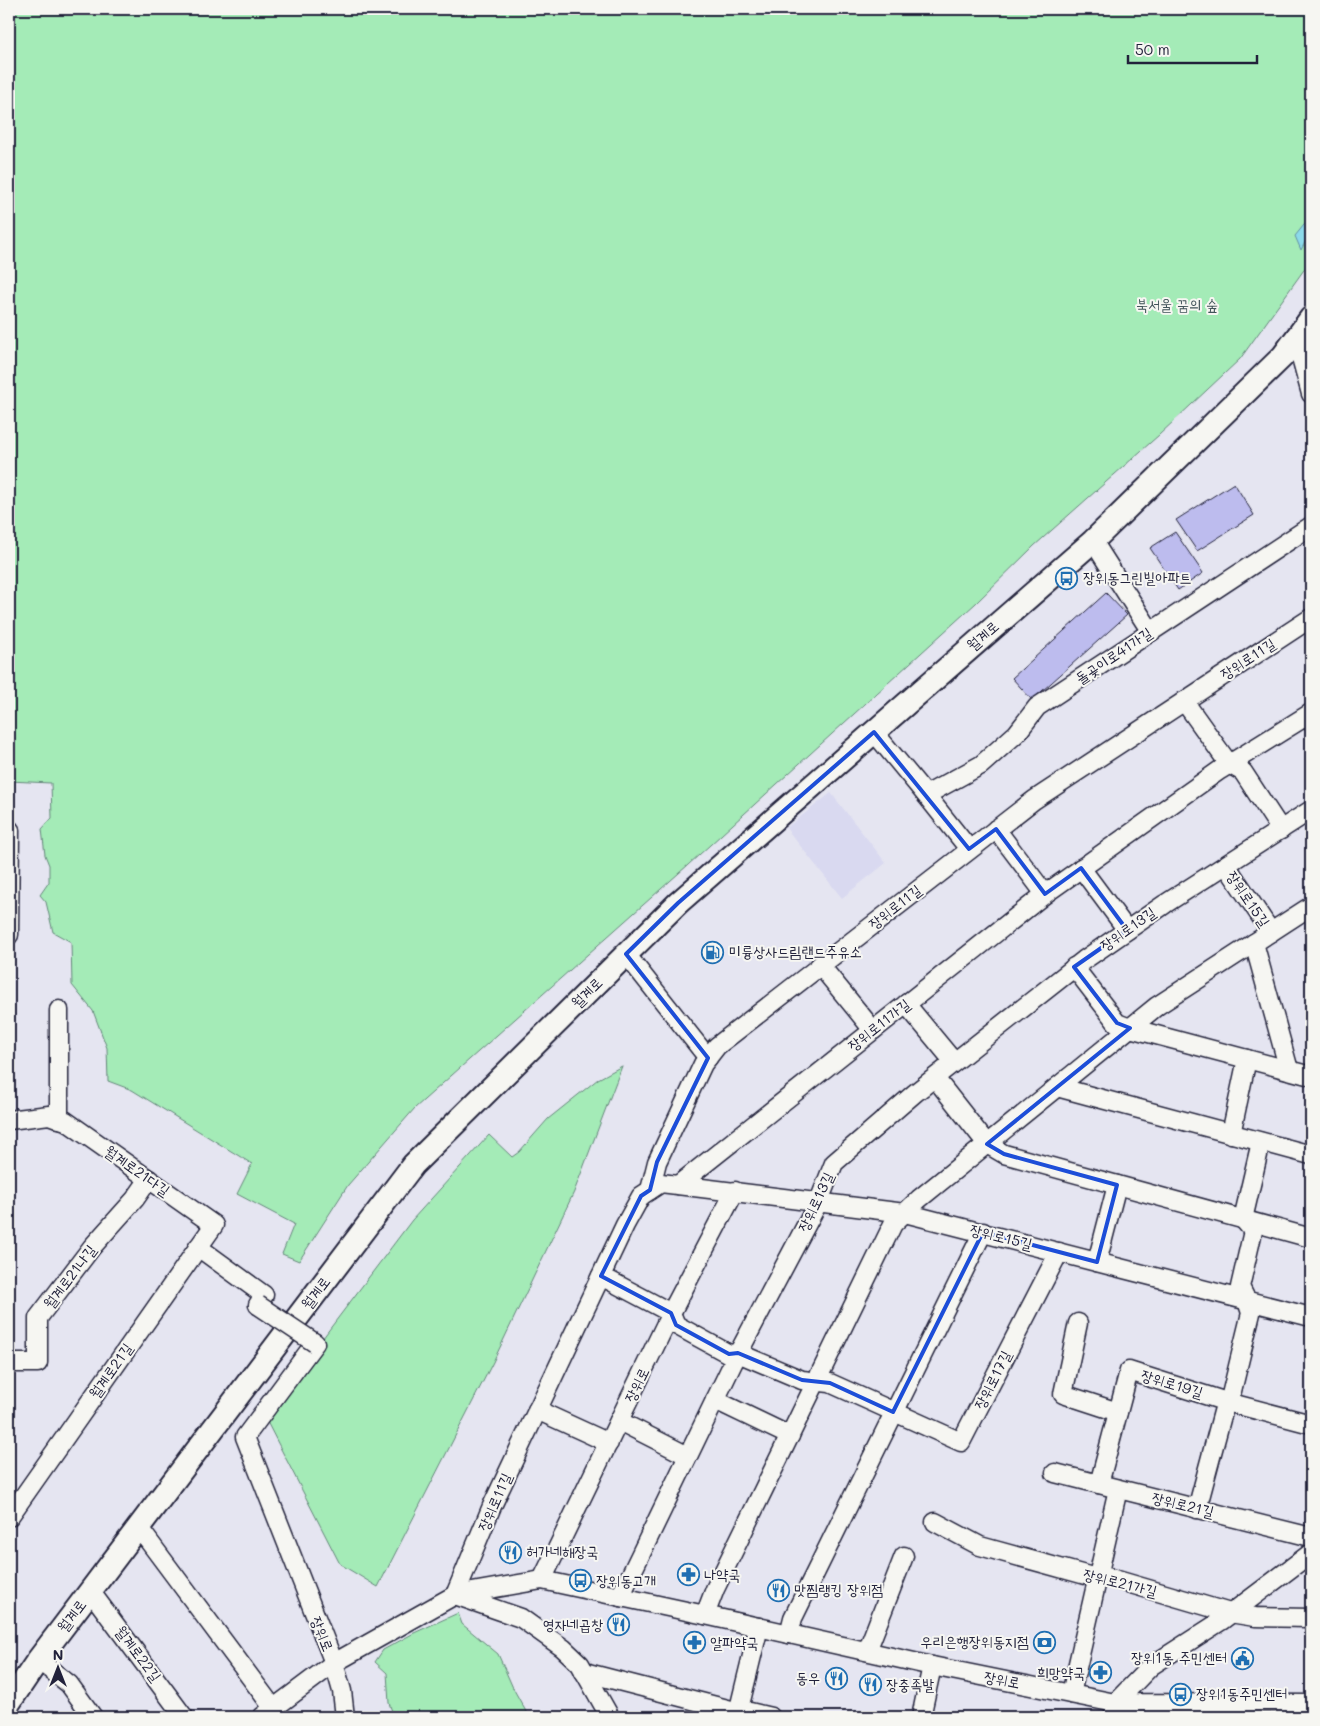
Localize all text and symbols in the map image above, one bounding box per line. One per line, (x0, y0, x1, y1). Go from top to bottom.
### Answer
scale bar (1128, 32, 1256, 64)
text: 50 m (1135, 39, 1170, 59)
park label: 북서울 꿈의 숲 (1136, 294, 1218, 314)
bus stop icon: 장위동그린빌아파트 (1055, 566, 1079, 590)
place label: 장위동그린빌아파트 (1083, 567, 1192, 587)
street label: 월계로 (962, 616, 1003, 655)
street label: 돌곶이로41가길 (1071, 622, 1155, 688)
street label: 장위로11길 (1216, 633, 1279, 683)
street label: 장위로15길 (1223, 866, 1275, 930)
street label: 장위로11길 (864, 879, 925, 933)
street label: 장위로13길 (1096, 902, 1159, 955)
fuel station icon: 미륭상사드림랜드주유소 (701, 940, 725, 964)
place label: 미륭상사드림랜드주유소 (729, 941, 862, 961)
street label: 월계로 (566, 972, 606, 1012)
street label: 장위로11가길 (843, 994, 914, 1055)
street label: 월계로21다길 (101, 1140, 174, 1200)
street label: 장위로13길 (793, 1168, 838, 1235)
street label: 장위로15길 (968, 1219, 1035, 1253)
street label: 월계로21나길 (39, 1240, 100, 1313)
street label: 월계로 (296, 1272, 334, 1313)
street label: 월계로21길 (84, 1339, 137, 1402)
street label: 장위로17길 (969, 1347, 1015, 1412)
street label: 장위로 (619, 1364, 653, 1405)
street label: 장위로19길 (1139, 1364, 1206, 1402)
street label: 장위로11길 (472, 1469, 516, 1534)
street label: 장위로21길 (1150, 1487, 1216, 1521)
restaurant icon: 허가네해장국 (498, 1540, 522, 1564)
place label: 허가네해장국 (526, 1541, 598, 1561)
pharmacy icon: 나약국 (676, 1563, 700, 1587)
street label: 장위로21가길 (1081, 1563, 1159, 1601)
place label: 나약국 (704, 1564, 740, 1584)
bus stop icon: 장위동고개 (568, 1569, 592, 1593)
place label: 장위동고개 (596, 1570, 656, 1590)
restaurant icon: 맛찜랭킹 장위점 (766, 1578, 790, 1602)
place label: 맛찜랭킹 장위점 (794, 1579, 883, 1599)
street label: 월계로 (52, 1595, 90, 1636)
street label: 장위로 (307, 1613, 339, 1654)
restaurant icon: 영자네곱창 (607, 1613, 631, 1637)
place label: 영자네곱창 (543, 1614, 603, 1634)
street label: 월계로22길 (111, 1621, 166, 1685)
bank icon: 우리은행장위동지점 (1033, 1630, 1057, 1654)
pharmacy icon: 알파약국 (682, 1631, 706, 1655)
place label: 우리은행장위동지점 (920, 1631, 1029, 1651)
place label: 알파약국 (710, 1632, 758, 1652)
north arrow (32, 1644, 82, 1694)
text: N (53, 1645, 63, 1664)
public building icon: 장위1동 주민센터 (1231, 1646, 1255, 1670)
place label: 장위1동 주민센터 (1131, 1647, 1227, 1667)
pharmacy icon: 희망약국 (1089, 1661, 1113, 1685)
place label: 희망약국 (1037, 1662, 1085, 1682)
restaurant icon: 동우 (824, 1666, 848, 1690)
street label: 장위로 (983, 1666, 1022, 1692)
place label: 동우 (796, 1667, 820, 1687)
restaurant icon: 장충족발 (858, 1673, 882, 1697)
place label: 장충족발 (886, 1674, 934, 1694)
bus stop icon: 장위1동주민센터 (1168, 1682, 1192, 1706)
place label: 장위1동주민센터 (1196, 1683, 1287, 1703)

